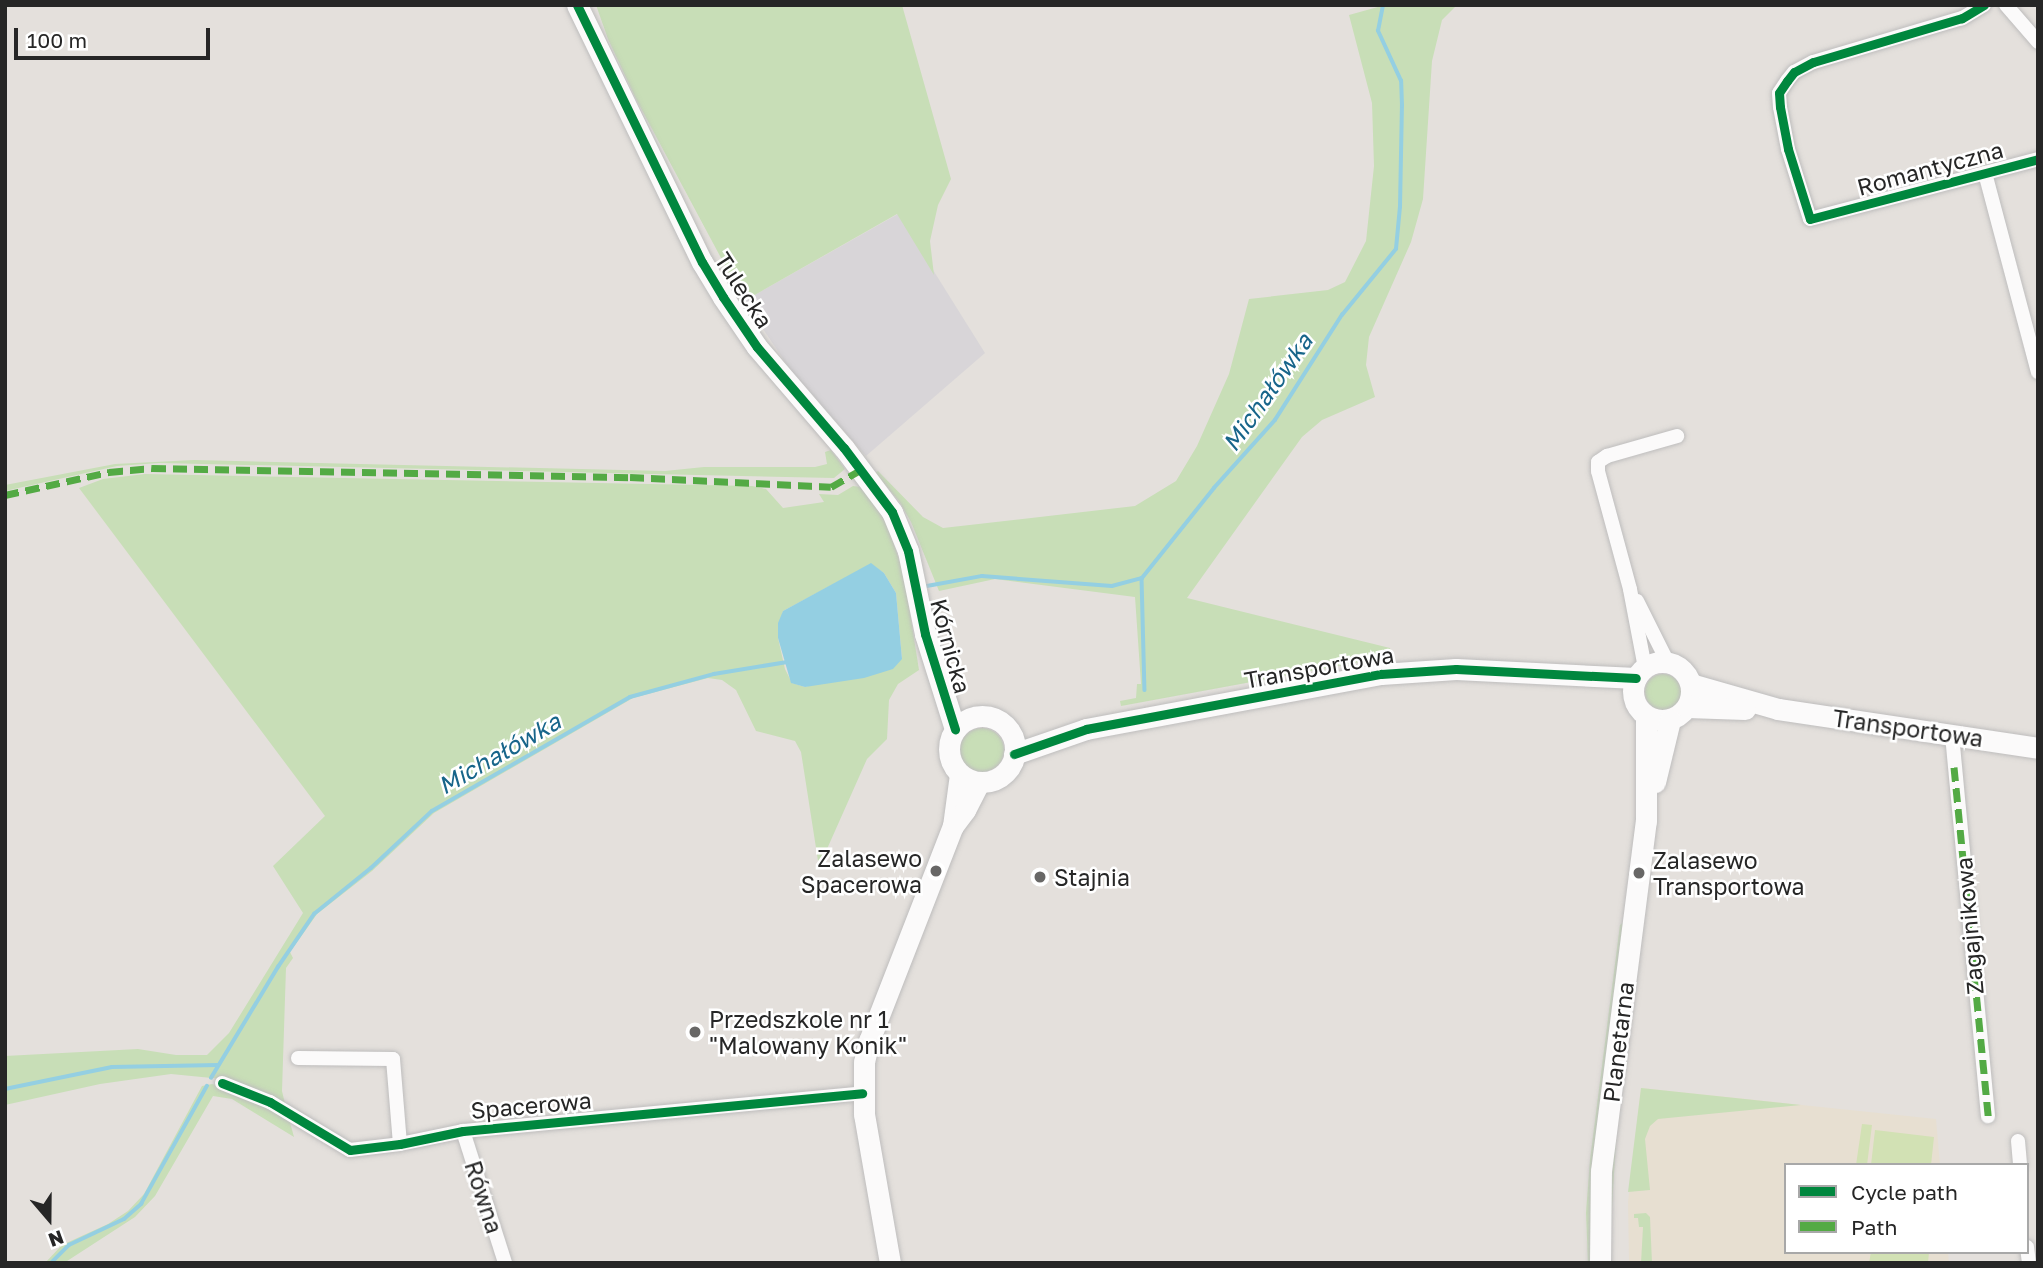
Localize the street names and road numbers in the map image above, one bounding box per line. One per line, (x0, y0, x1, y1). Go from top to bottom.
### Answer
street label: Romantyczna (1854, 135, 2006, 201)
street label: Tulecka (709, 247, 779, 333)
street label: Kórnicka (925, 596, 977, 696)
street label: Transportowa (1242, 640, 1396, 694)
street label: Transportowa (1831, 704, 1985, 752)
street label: Zagajnikowa (1949, 856, 1989, 996)
street label: Planetarna (1597, 980, 1639, 1104)
street label: Spacerowa (469, 1086, 593, 1124)
street label: Równa (459, 1157, 509, 1237)

